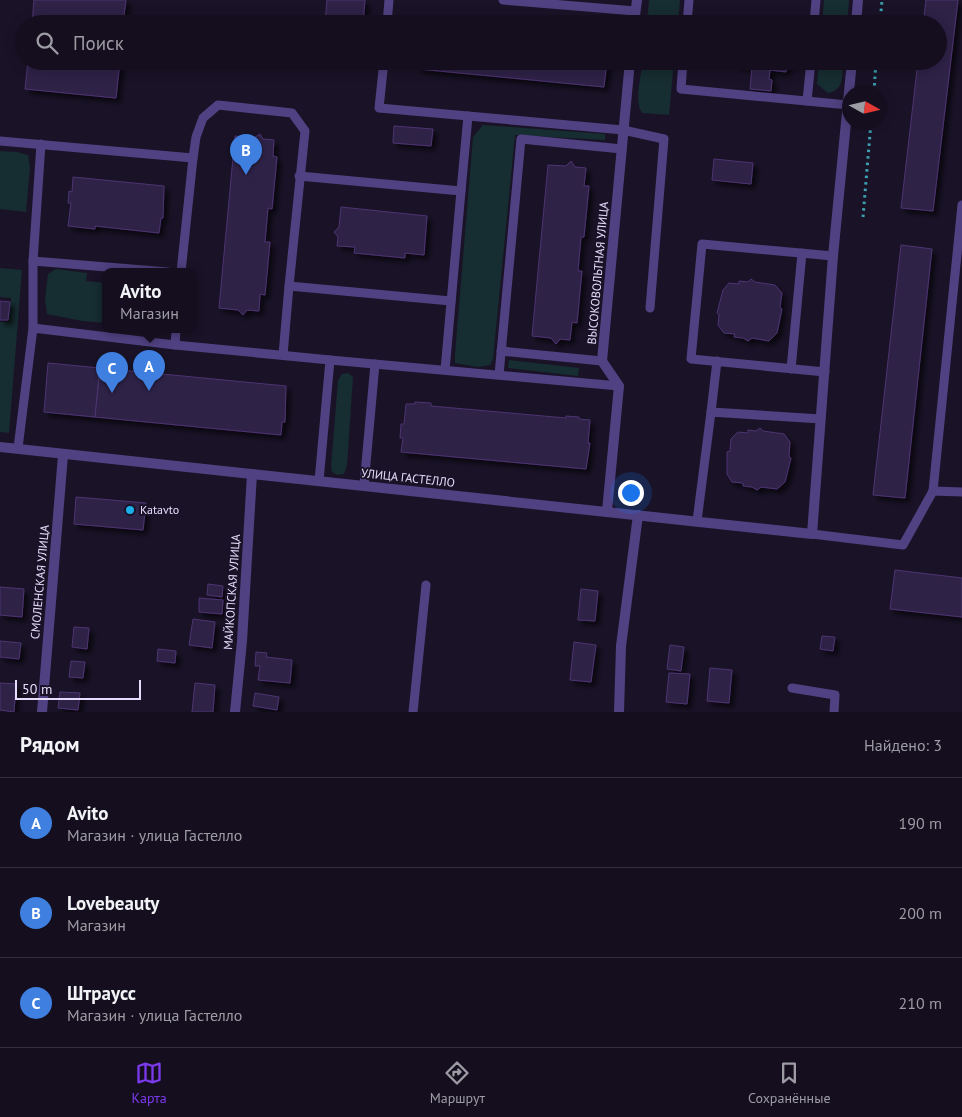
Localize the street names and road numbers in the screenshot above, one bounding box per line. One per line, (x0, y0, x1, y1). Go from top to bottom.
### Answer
street label: ВЫСОКОВОЛЬТНАЯ УЛИЦА (584, 201, 611, 345)
street label: УЛИЦА ГАСТЕЛЛО (360, 465, 456, 490)
street label: СМОЛЕНСКАЯ УЛИЦА (27, 524, 52, 640)
street label: МАЙКОПСКАЯ УЛИЦА (220, 534, 243, 650)

